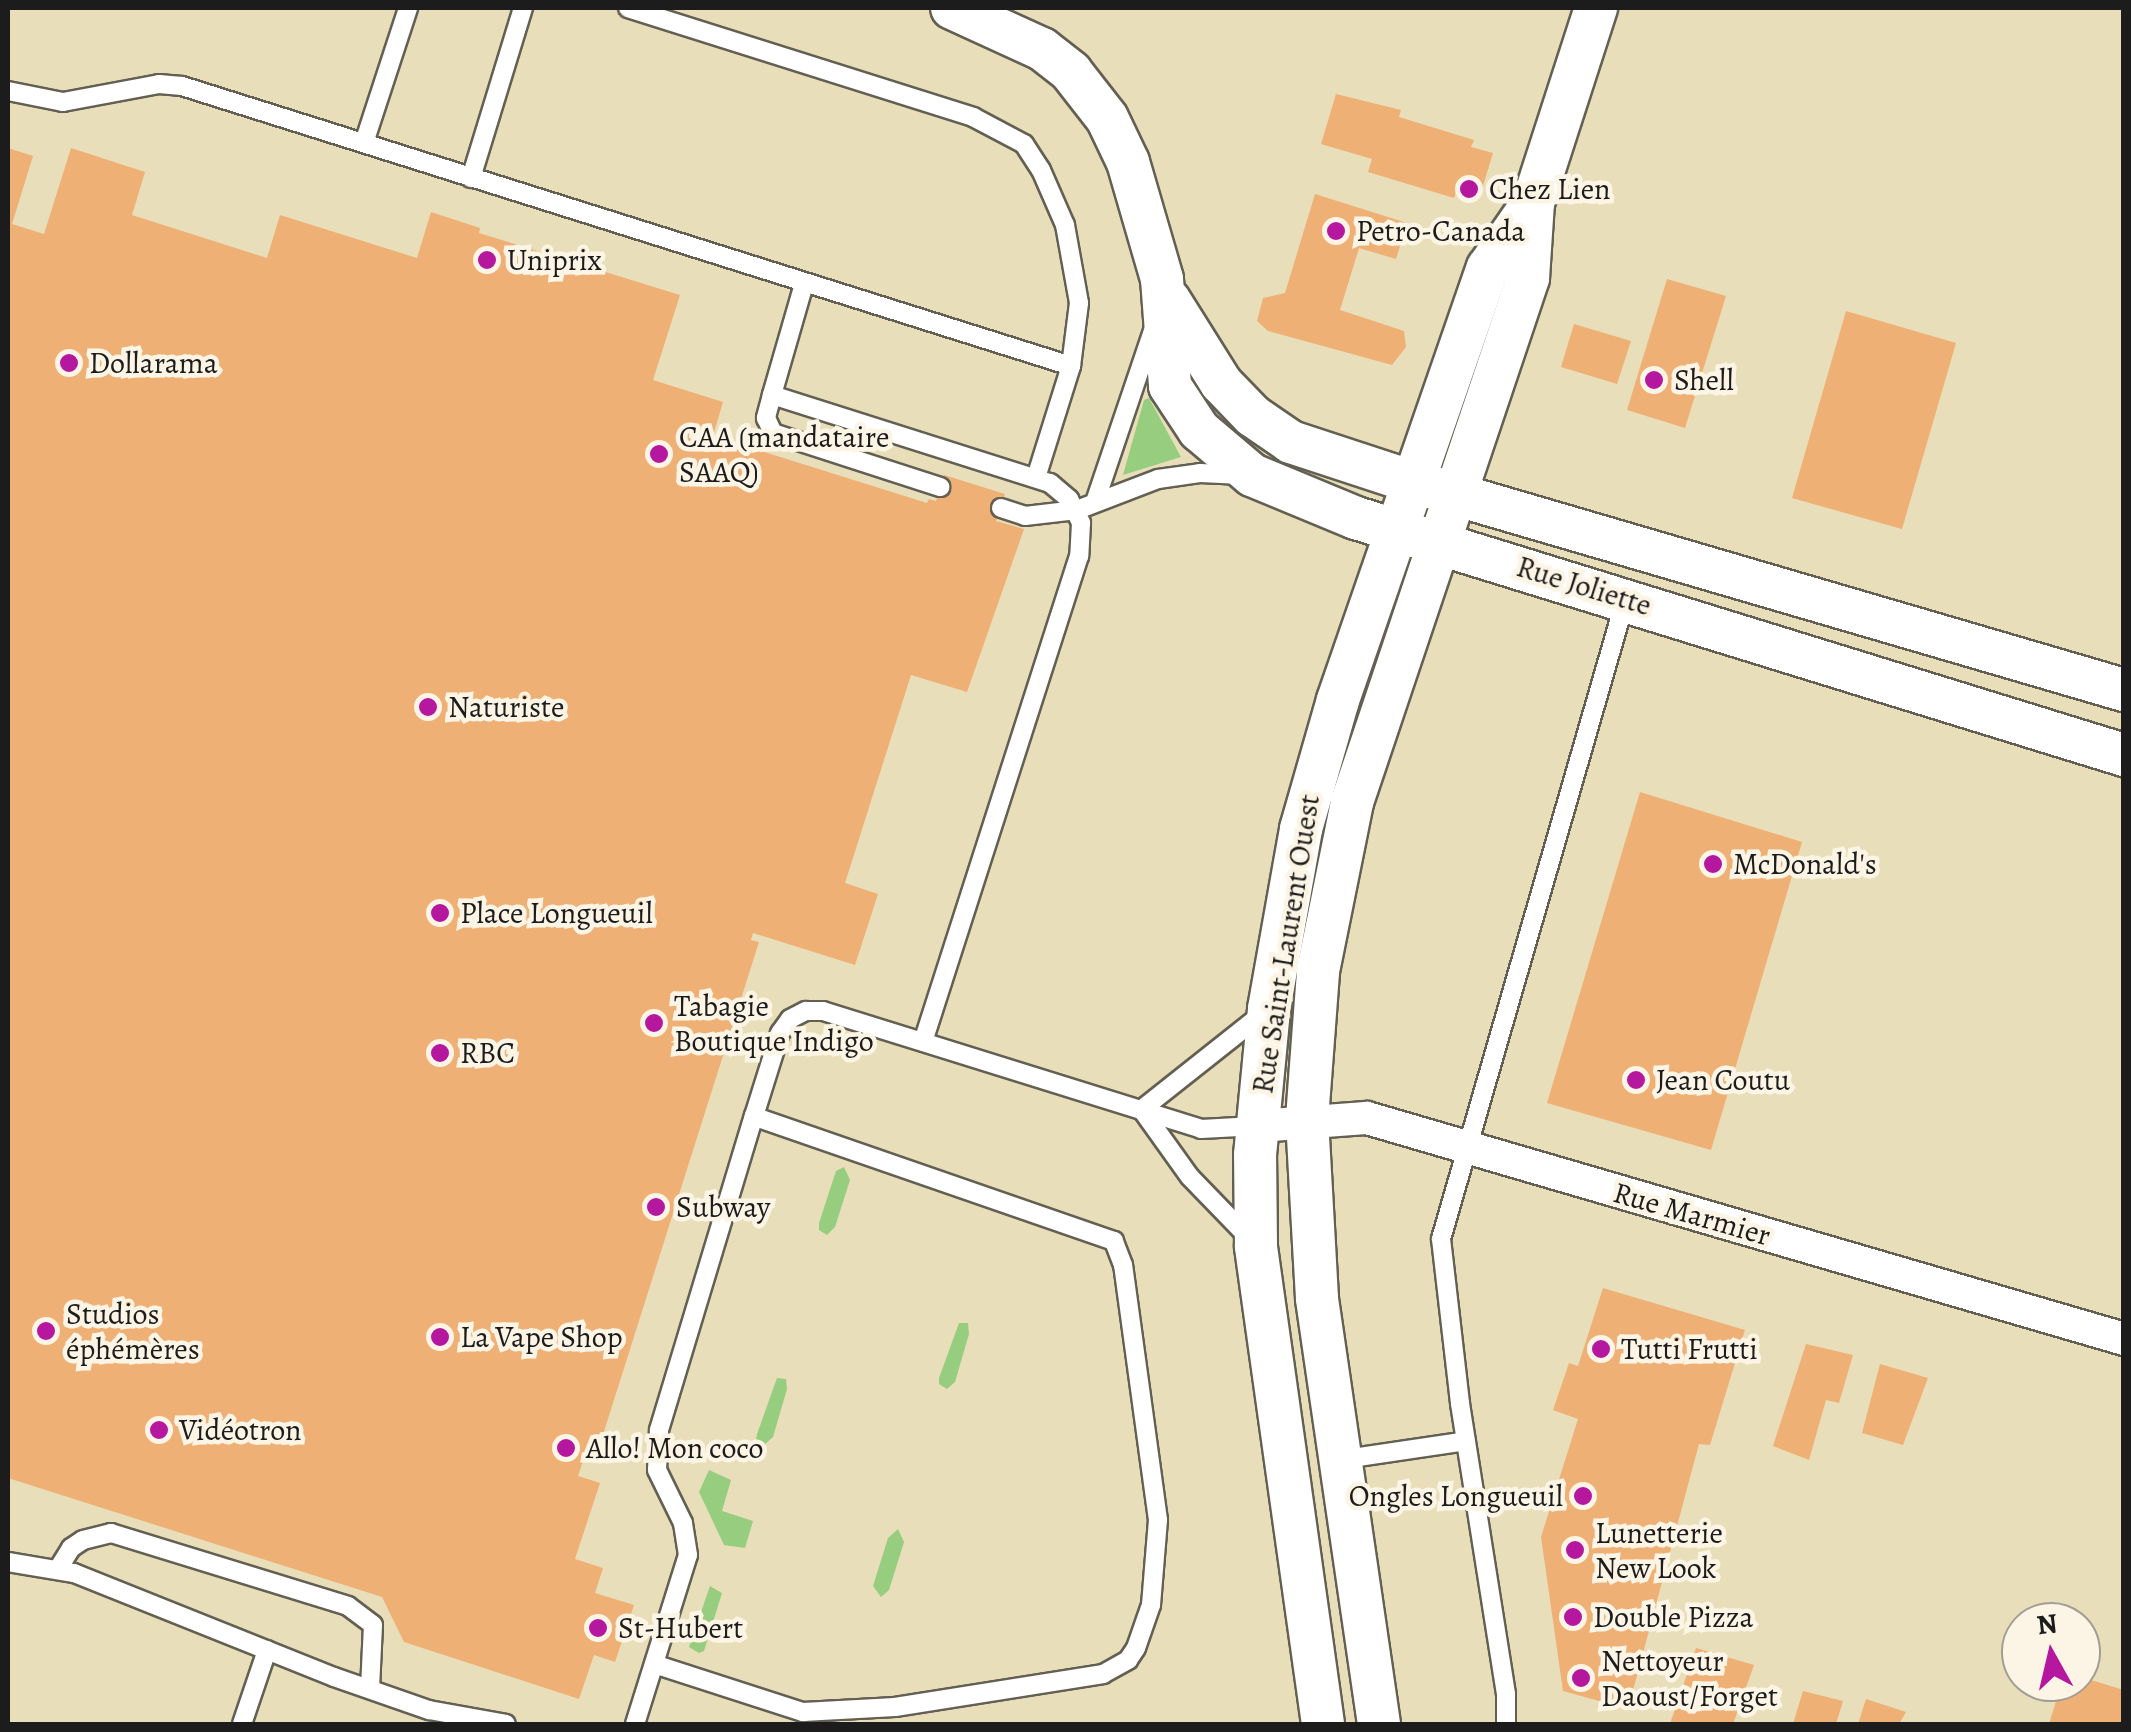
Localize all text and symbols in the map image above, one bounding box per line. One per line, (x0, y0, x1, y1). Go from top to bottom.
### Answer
place label: Chez Lien (1489, 171, 1611, 207)
marker: Chez Lien (1458, 178, 1480, 200)
place label: Petro-Canada (1356, 213, 1525, 249)
marker: Petro-Canada (1325, 220, 1347, 242)
place label: Uniprix (507, 242, 602, 278)
marker: Uniprix (476, 249, 498, 271)
place label: Dollarama (89, 345, 218, 381)
marker: Dollarama (58, 352, 80, 374)
place label: Shell (1674, 362, 1734, 398)
marker: Shell (1643, 369, 1665, 391)
place label: CAA (mandataire SAAQ) (679, 419, 889, 490)
marker: CAA (mandataire SAAQ) (648, 443, 670, 465)
street label: Rue Joliette (1512, 548, 1656, 624)
place label: Naturiste (448, 689, 564, 725)
marker: Naturiste (417, 696, 439, 718)
street label: Rue Saint-Laurent Ouest (1245, 792, 1327, 1096)
place label: McDonald's (1733, 846, 1877, 882)
marker: McDonald's (1702, 853, 1724, 875)
place label: Place Longueuil (460, 895, 653, 931)
marker: Place Longueuil (429, 902, 451, 924)
place label: Tabagie Boutique Indigo (674, 988, 874, 1058)
marker: Tabagie Boutique Indigo (643, 1012, 665, 1034)
place label: RBC (460, 1035, 515, 1071)
marker: RBC (429, 1042, 451, 1064)
place label: Jean Coutu (1656, 1062, 1790, 1098)
marker: Jean Coutu (1625, 1069, 1647, 1091)
street label: Rue Marmier (1609, 1174, 1775, 1254)
place label: Subway (676, 1189, 770, 1225)
marker: Subway (645, 1196, 667, 1218)
place label: Studios éphémères (66, 1296, 200, 1366)
place label: La Vape Shop (460, 1319, 623, 1355)
marker: Studios éphémères (35, 1320, 57, 1342)
marker: La Vape Shop (429, 1326, 451, 1348)
place label: Tutti Frutti (1621, 1331, 1758, 1367)
marker: Tutti Frutti (1590, 1338, 1612, 1360)
place label: Vidéotron (179, 1412, 302, 1448)
marker: Vidéotron (148, 1419, 170, 1441)
place label: Allo! Mon coco (586, 1430, 764, 1466)
marker: Allo! Mon coco (555, 1437, 577, 1459)
place label: Ongles Longueuil (1349, 1478, 1563, 1514)
marker: Ongles Longueuil (1572, 1485, 1594, 1507)
place label: Lunetterie New Look (1595, 1515, 1723, 1586)
marker: Lunetterie New Look (1564, 1539, 1586, 1561)
place label: Double Pizza (1593, 1599, 1753, 1635)
north arrow (2001, 1602, 2101, 1702)
text: N (2034, 1604, 2060, 1645)
marker: Double Pizza (1562, 1606, 1584, 1628)
place label: St-Hubert (618, 1610, 743, 1646)
marker: St-Hubert (587, 1617, 609, 1639)
place label: Nettoyeur Daoust/Forget (1601, 1643, 1778, 1714)
marker: Nettoyeur Daoust/Forget (1570, 1667, 1592, 1689)

